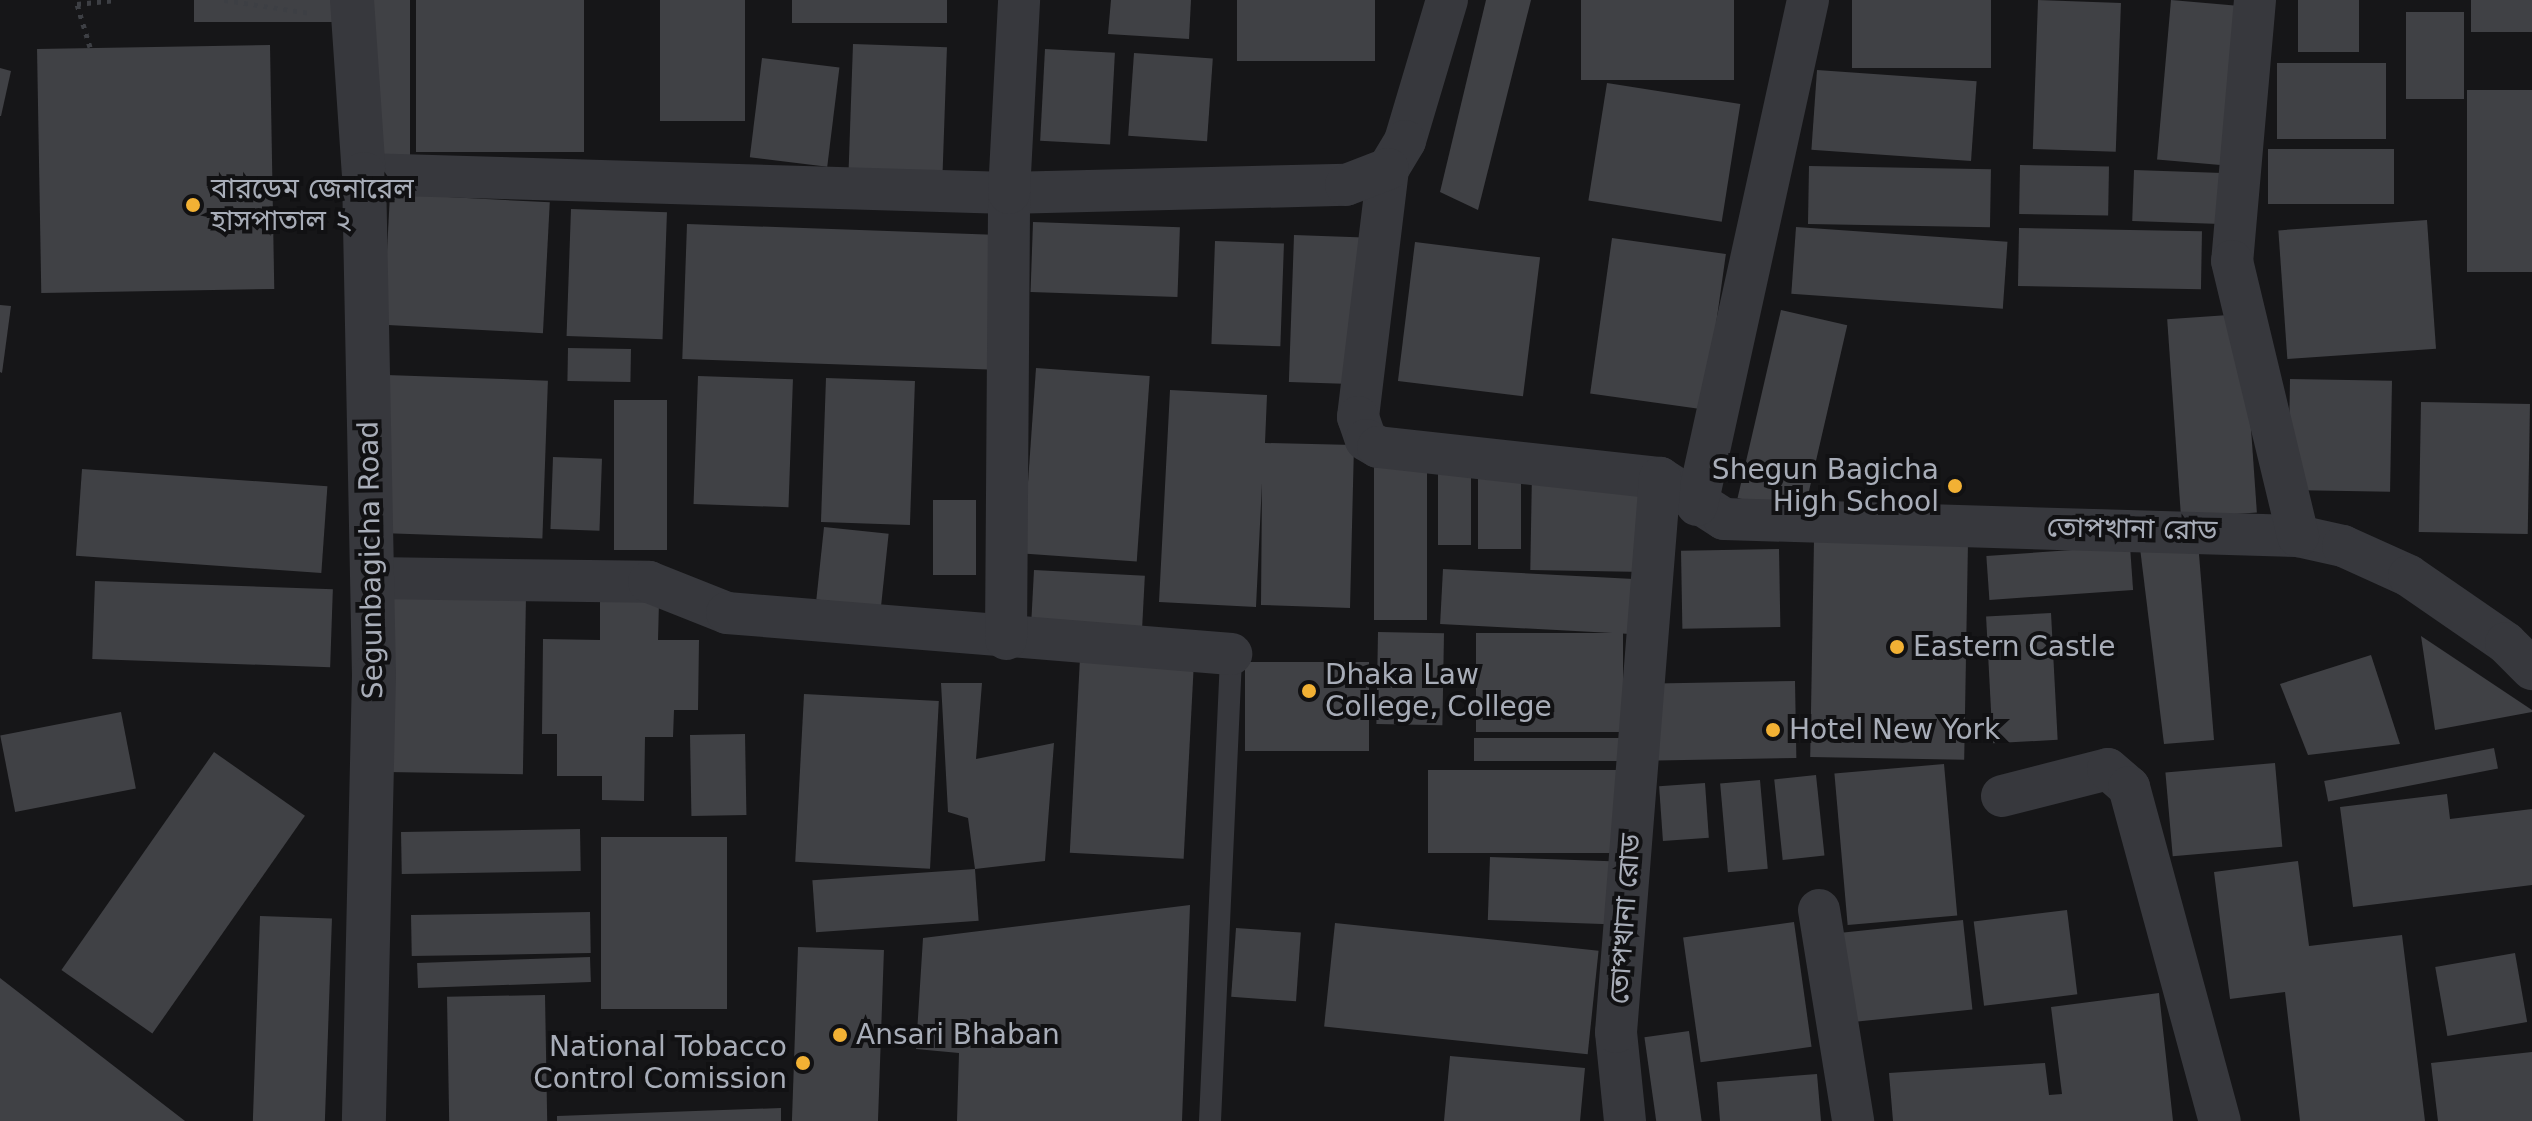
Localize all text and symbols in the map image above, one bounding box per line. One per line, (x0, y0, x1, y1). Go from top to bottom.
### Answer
place label: বারডেম জেনারেল হাসপাতাল ২ (211, 172, 414, 238)
marker: বারডেম জেনারেল হাসপাতাল ২ (182, 194, 204, 216)
street label: Segunbagicha Road (352, 421, 390, 699)
place label: Shegun Bagicha High School (1712, 453, 1939, 519)
marker: Shegun Bagicha High School (1946, 477, 1964, 495)
street label: তোপখানা রোড (2046, 511, 2218, 547)
place label: Eastern Castle (1913, 630, 2116, 664)
marker: Eastern Castle (1888, 638, 1906, 656)
place label: Dhaka Law College, College (1325, 658, 1552, 724)
marker: Dhaka Law College, College (1300, 682, 1318, 700)
place label: Hotel New York (1789, 713, 2000, 747)
marker: Hotel New York (1764, 721, 1782, 739)
street label: তোপখানা রোড (1602, 833, 1648, 1005)
place label: Ansari Bhaban (856, 1018, 1060, 1052)
marker: Ansari Bhaban (831, 1026, 849, 1044)
place label: National Tobacco Control Comission (533, 1030, 787, 1096)
marker: National Tobacco Control Comission (794, 1054, 812, 1072)

